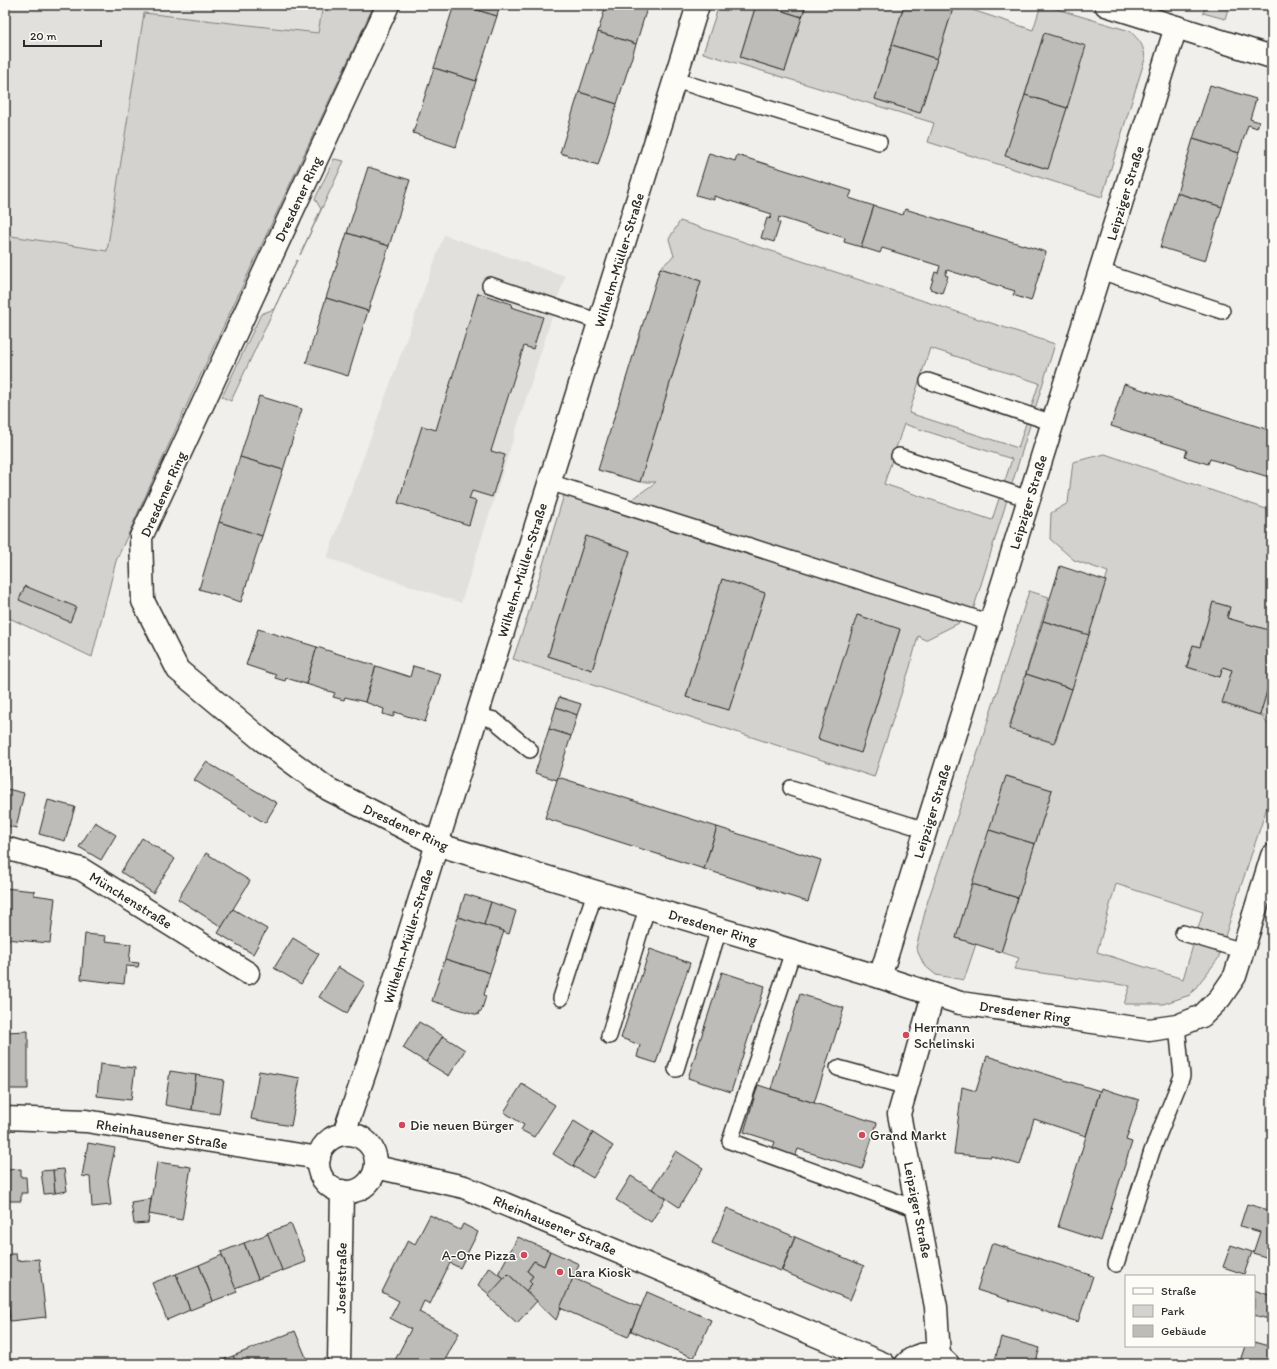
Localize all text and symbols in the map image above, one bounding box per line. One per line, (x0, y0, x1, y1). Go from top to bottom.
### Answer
scale bar (24, 22, 101, 48)
text: 20 m (30, 29, 57, 43)
street label: Leipziger Straße (1103, 144, 1148, 243)
street label: Dresdener Ring (271, 153, 326, 245)
street label: Wilhelm-Müller-Straße (591, 190, 648, 330)
street label: Dresdener Ring (137, 448, 190, 540)
street label: Leipziger Straße (1006, 453, 1051, 552)
street label: Wilhelm-Müller-Straße (494, 500, 551, 640)
street label: Leipziger Straße (910, 762, 955, 861)
street label: Dresdener Ring (360, 800, 452, 855)
street label: Wilhelm-Müller-Straße (380, 866, 437, 1006)
street label: Münchenstraße (86, 868, 175, 933)
street label: Dresdener Ring (666, 906, 760, 949)
street label: Dresdener Ring (978, 998, 1073, 1027)
place label: Hermann Schelinski (914, 1019, 975, 1052)
marker: Hermann Schelinski (901, 1030, 911, 1040)
street label: Rheinhausener Straße (95, 1116, 229, 1153)
place label: Die neuen Bürger (410, 1117, 515, 1134)
marker: Die neuen Bürger (397, 1120, 407, 1130)
place label: Grand Markt (870, 1127, 947, 1144)
marker: Grand Markt (857, 1130, 867, 1140)
street label: Leipziger Straße (900, 1160, 935, 1260)
street label: Rheinhausener Straße (490, 1192, 620, 1259)
street label: Josefstraße (332, 1242, 351, 1314)
place label: A-One Pizza (442, 1247, 517, 1264)
marker: A-One Pizza (519, 1250, 529, 1260)
place label: Lara Kiosk (568, 1264, 632, 1281)
marker: Lara Kiosk (555, 1267, 565, 1277)
legend (1125, 1275, 1255, 1347)
text: Straße (1161, 1284, 1196, 1298)
text: Park (1161, 1304, 1185, 1318)
text: Gebäude (1161, 1324, 1206, 1338)

